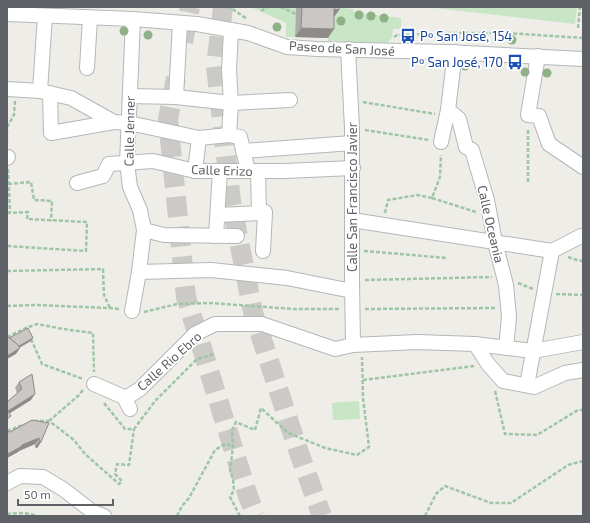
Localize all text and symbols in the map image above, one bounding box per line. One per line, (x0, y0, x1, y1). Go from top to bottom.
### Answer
bus stop icon: Pº San José, 154 (399, 27, 417, 45)
place label: Pº San José, 154 (420, 28, 512, 44)
street label: Paseo de San José (289, 37, 395, 59)
bus stop icon: Pº San José, 170 (506, 53, 524, 71)
place label: Pº San José, 170 (411, 54, 503, 70)
street label: Calle Jenner (120, 96, 138, 166)
street label: Calle San Francisco Javier (344, 122, 360, 272)
street label: Calle Erizo (191, 161, 253, 179)
street label: Calle Oceania (474, 184, 508, 264)
street label: Calle Rio Ebro (134, 328, 204, 394)
scale bar (18, 481, 113, 507)
text: 50 m (24, 487, 51, 501)

